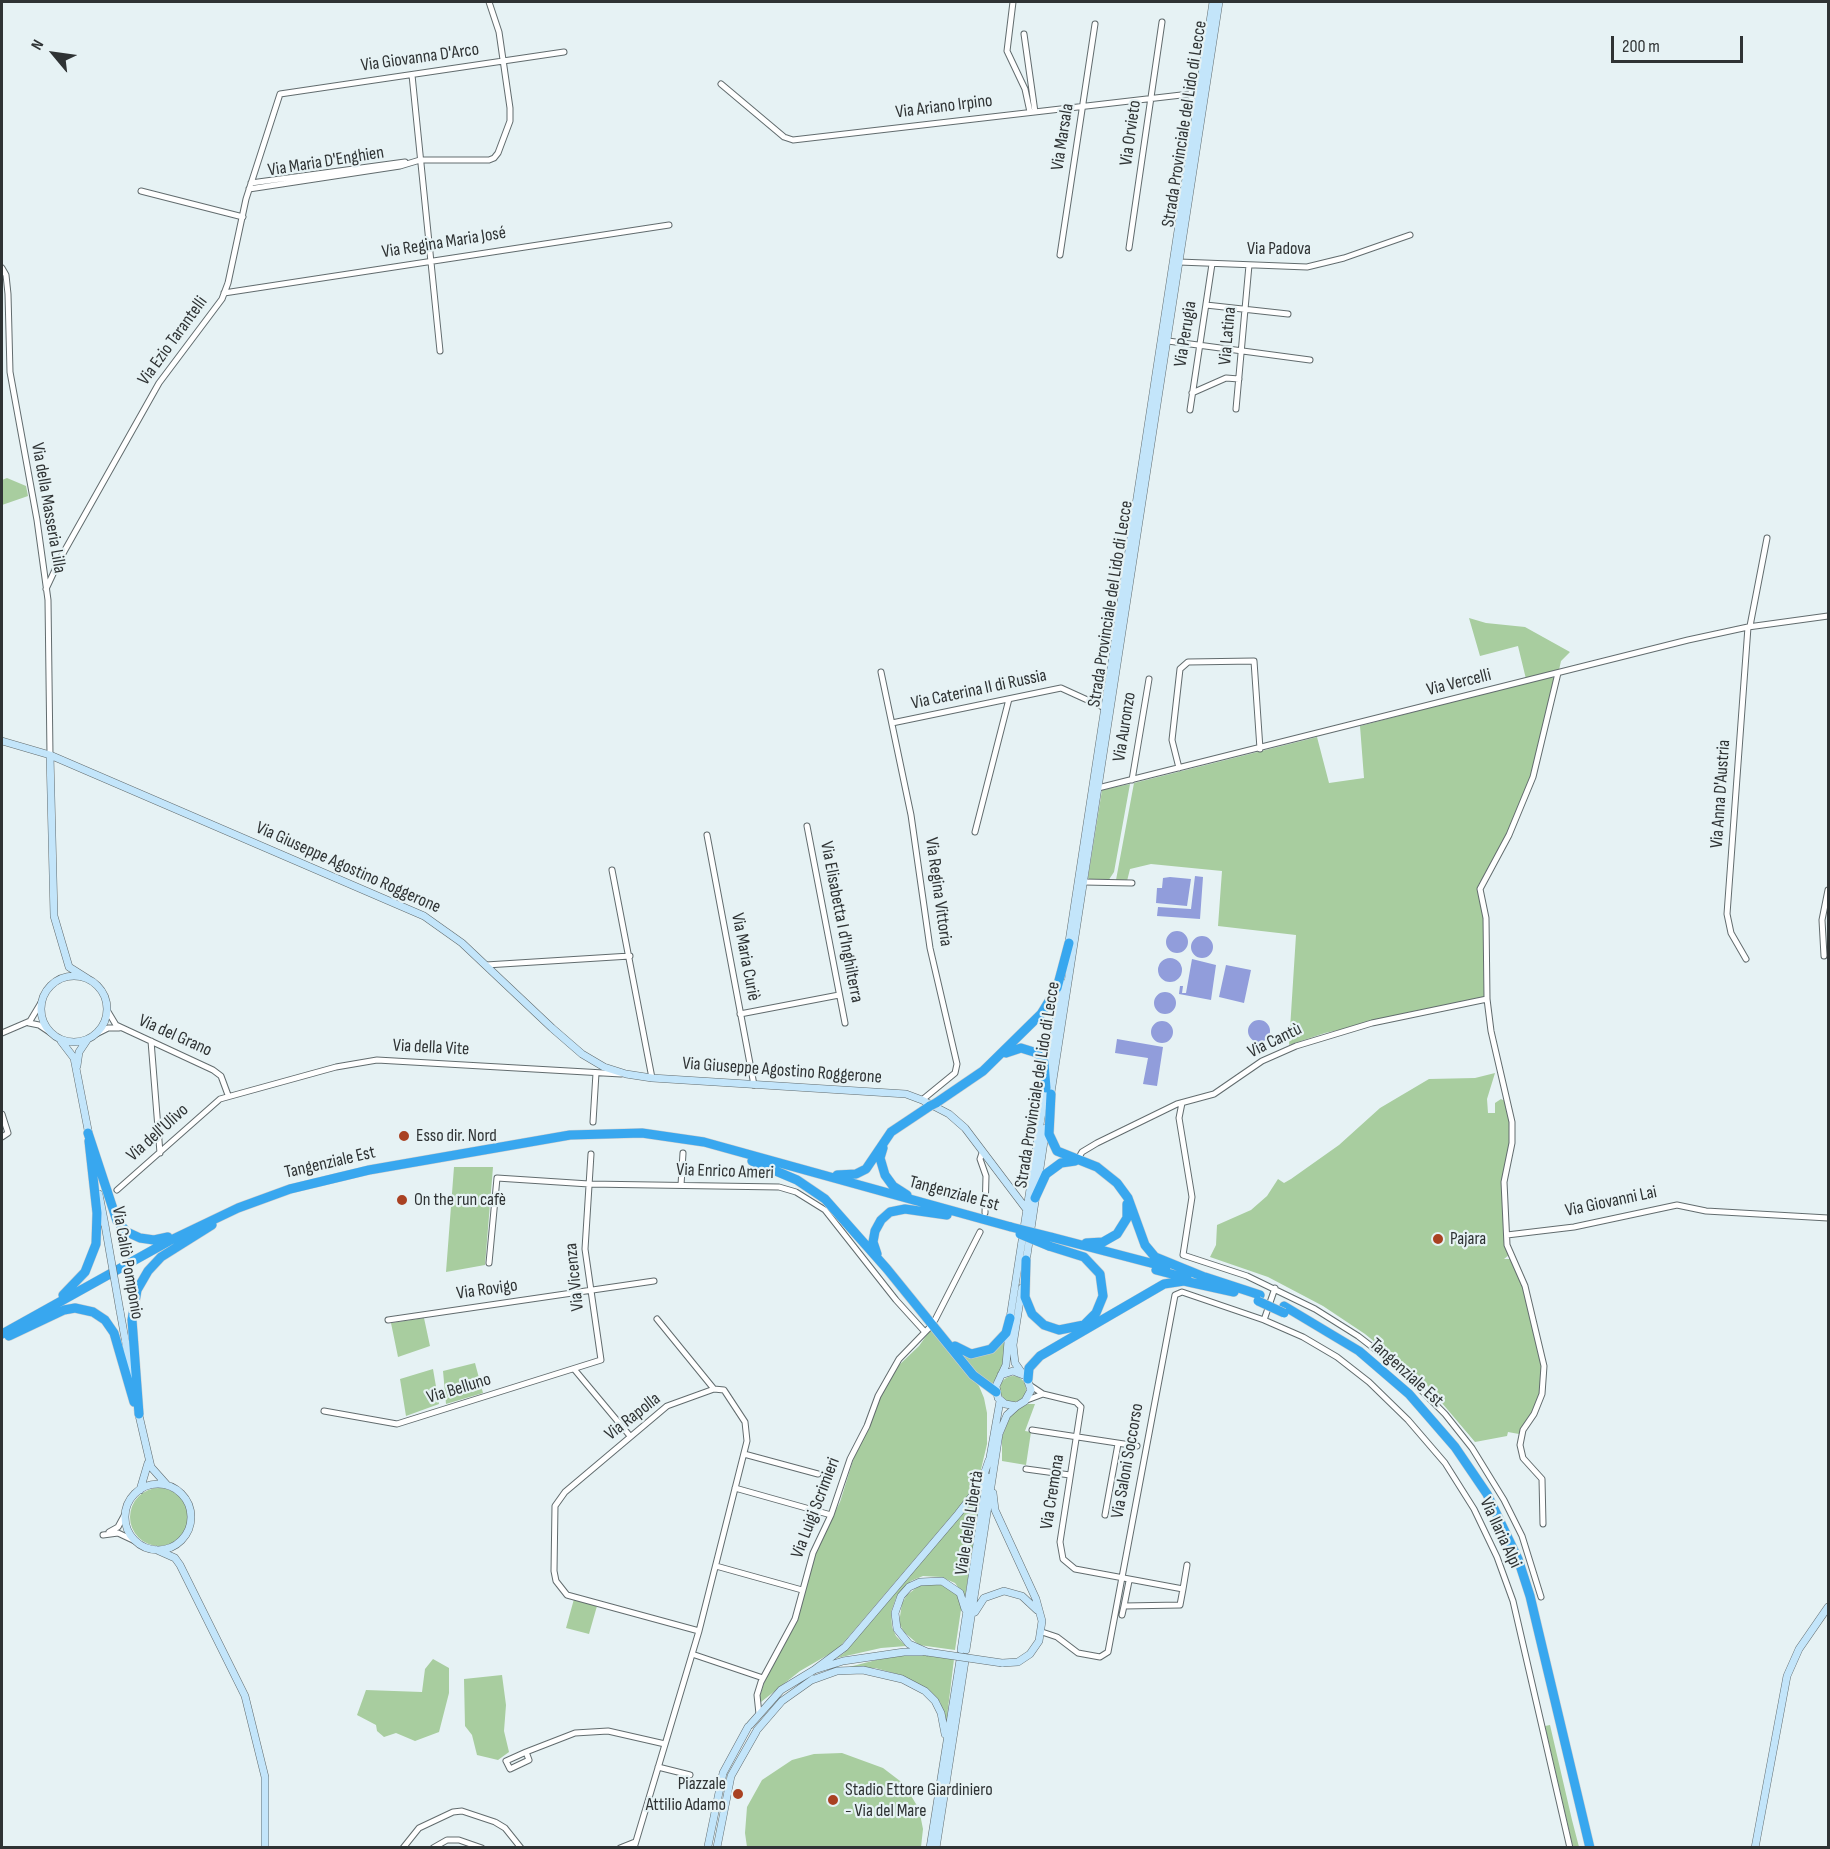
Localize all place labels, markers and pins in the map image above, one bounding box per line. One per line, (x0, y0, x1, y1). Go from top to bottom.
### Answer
place label: Esso dir. Nord (416, 1125, 497, 1147)
marker: Esso dir. Nord (397, 1129, 411, 1143)
place label: On the run cafè (414, 1189, 506, 1211)
marker: On the run cafè (395, 1193, 409, 1207)
place label: Pajara (1450, 1228, 1486, 1250)
marker: Pajara (1431, 1232, 1445, 1246)
place label: Piazzale Attilio Adamo (646, 1773, 726, 1816)
place label: Stadio Ettore Giardiniero - Via del Mare (845, 1779, 993, 1822)
marker: Piazzale Attilio Adamo (731, 1787, 745, 1801)
marker: Stadio Ettore Giardiniero - Via del Mare (826, 1793, 840, 1807)

